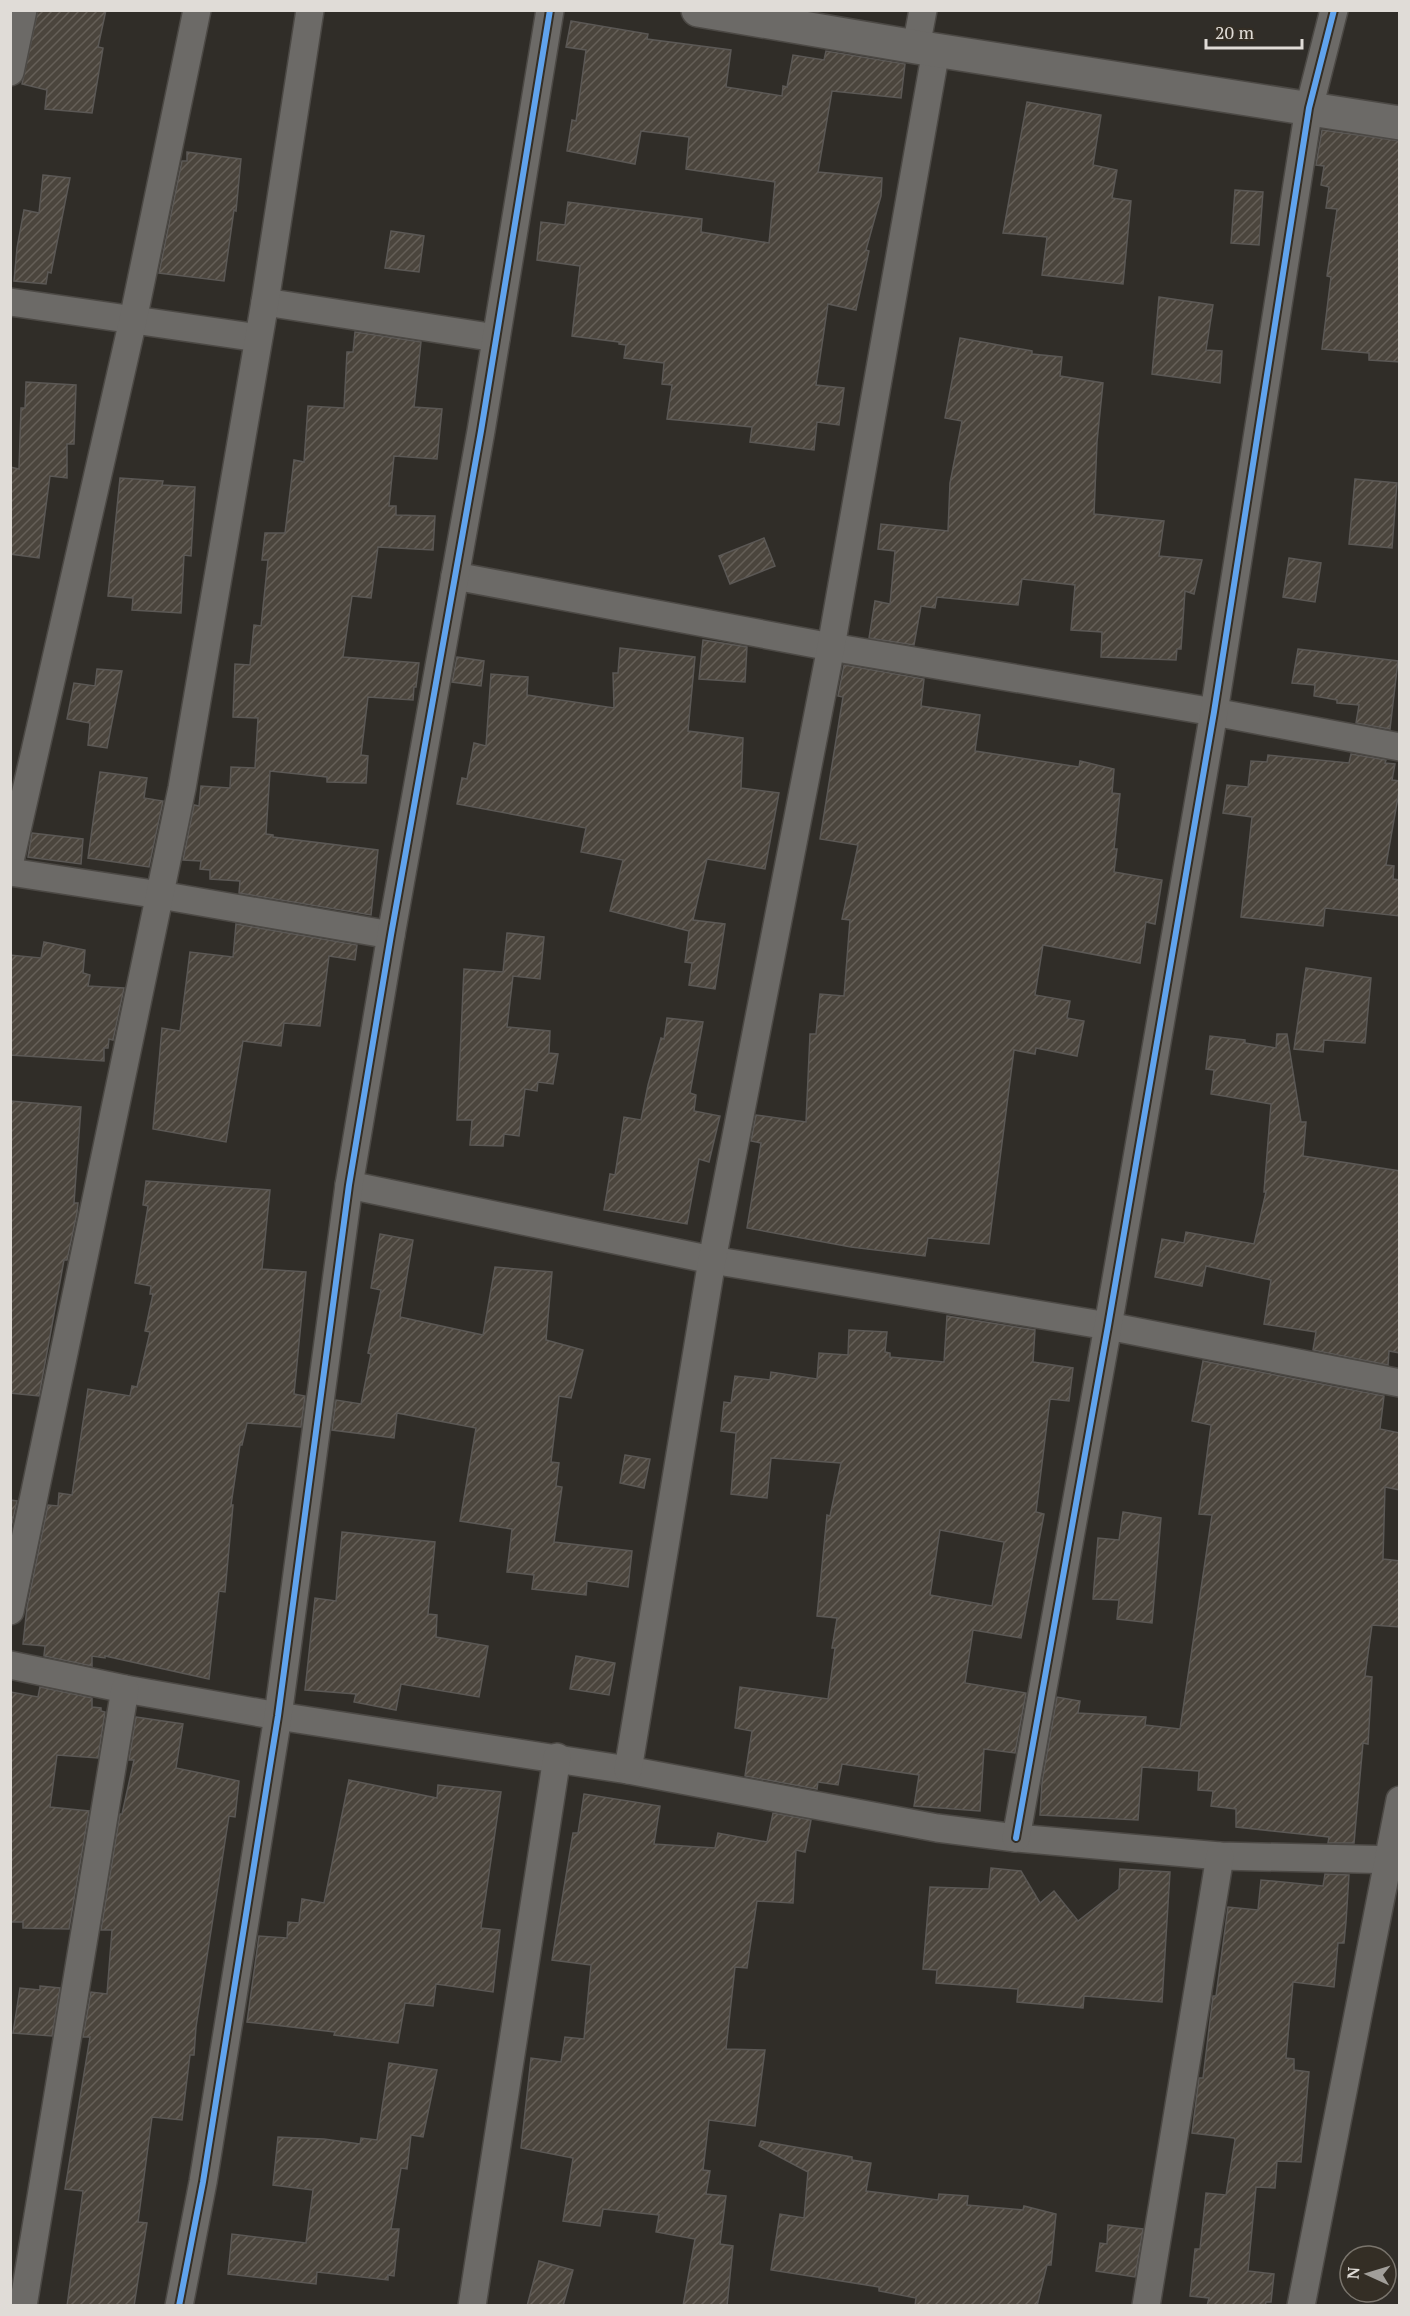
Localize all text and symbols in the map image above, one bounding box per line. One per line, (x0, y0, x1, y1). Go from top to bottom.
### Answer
scale bar (1206, 12, 1302, 50)
text: 20 m (1215, 20, 1255, 44)
north arrow (1338, 2244, 1398, 2304)
text: N (1342, 2266, 1364, 2280)

